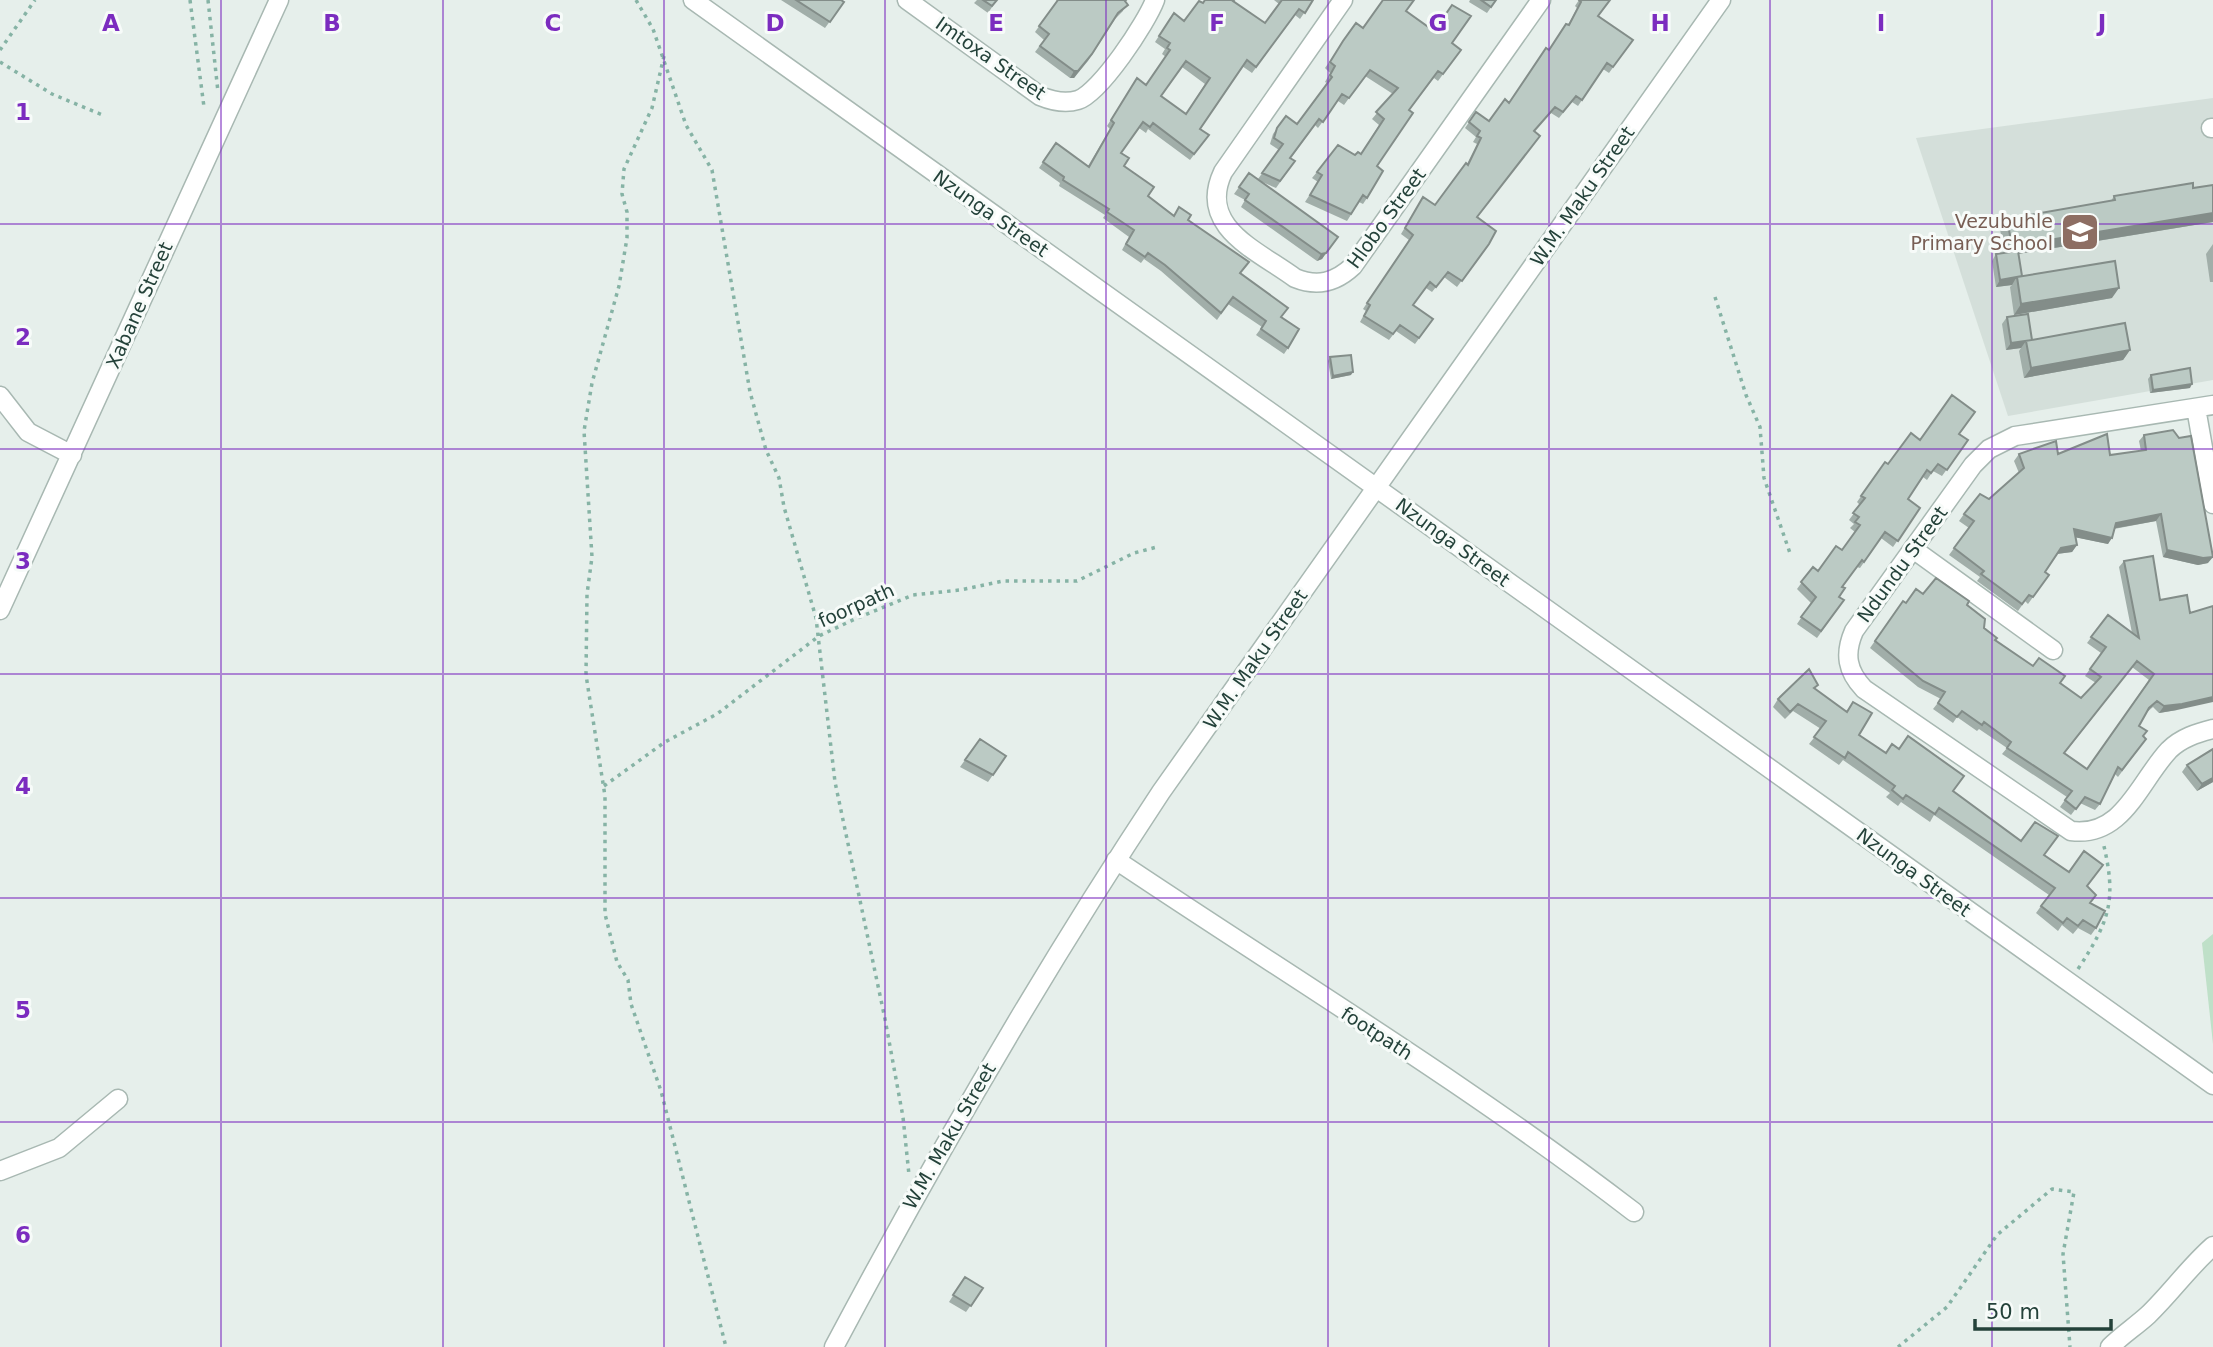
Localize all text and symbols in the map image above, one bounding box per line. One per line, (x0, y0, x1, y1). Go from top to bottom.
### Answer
text: A (102, 10, 120, 36)
text: B (323, 10, 341, 36)
text: C (545, 10, 561, 36)
text: D (765, 10, 785, 36)
text: E (988, 10, 1004, 36)
text: F (1209, 10, 1225, 36)
text: G (1429, 10, 1447, 36)
text: H (1650, 10, 1670, 36)
text: I (1877, 10, 1885, 36)
text: J (2096, 10, 2106, 36)
street label: Imtoxa Street (932, 12, 1050, 104)
text: 1 (15, 99, 31, 125)
street label: W.M. Maku Street (1526, 122, 1638, 270)
street label: Hlobo Street (1342, 164, 1430, 272)
street label: Nzunga Street (929, 165, 1053, 261)
place label: Vezubuhle Primary School (1910, 210, 2053, 254)
school or university icon: Vezubuhle Primary School (2059, 211, 2101, 253)
street label: Xabane Street (101, 238, 177, 372)
text: 2 (15, 324, 31, 350)
street label: Nzunga Street (1392, 493, 1514, 591)
street label: Ndundu Street (1852, 502, 1952, 626)
text: 3 (15, 548, 31, 574)
street label: foorpath (815, 578, 897, 632)
street label: W.M. Maku Street (1199, 585, 1311, 733)
text: 4 (15, 773, 31, 799)
street label: Nzunga Street (1853, 823, 1975, 921)
text: 5 (15, 997, 31, 1023)
street label: footpath (1337, 1002, 1417, 1064)
street label: W.M. Maku Street (898, 1059, 1000, 1213)
text: 6 (15, 1222, 31, 1248)
scale bar (1975, 1288, 2112, 1332)
text: 50 m (1986, 1300, 2040, 1324)

